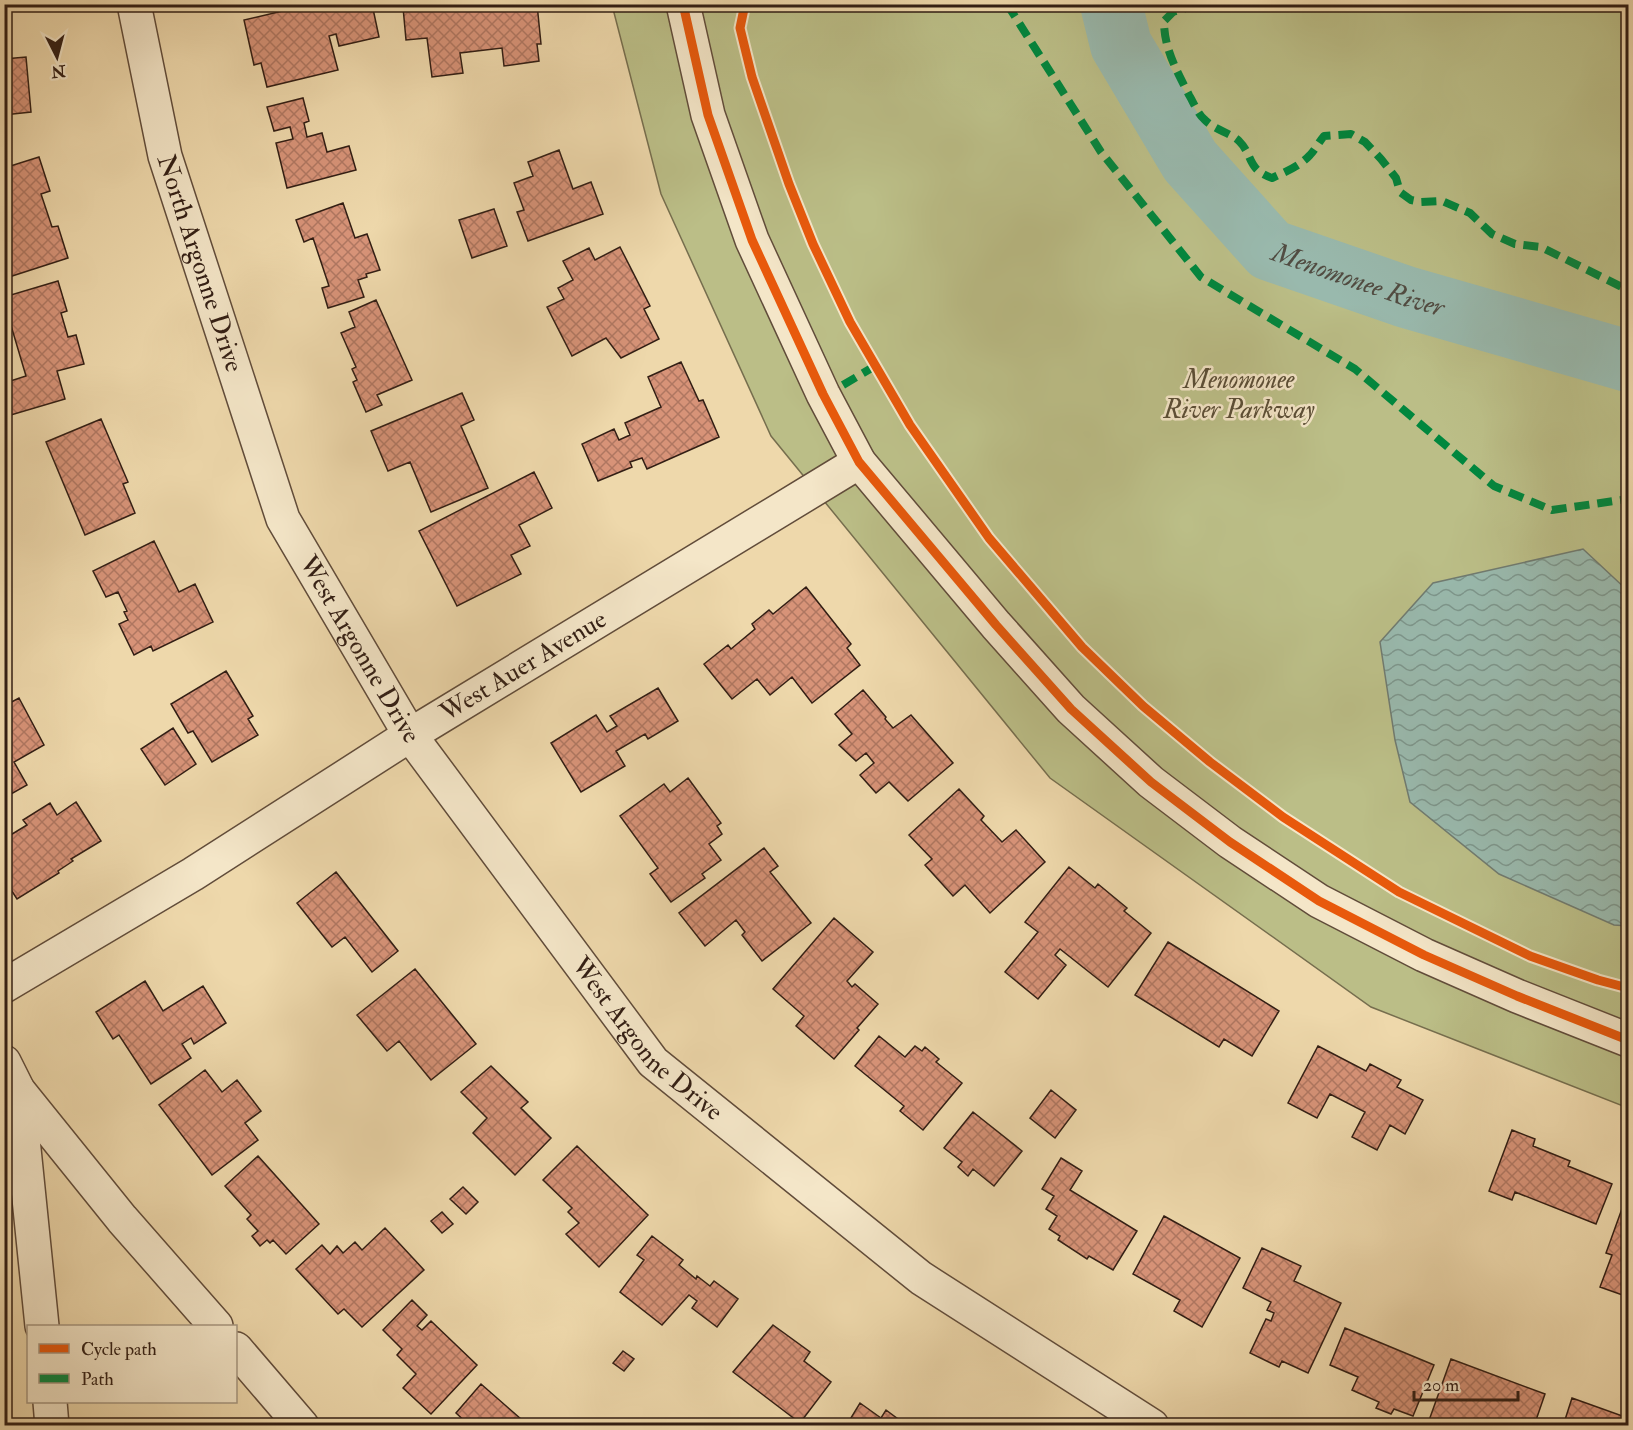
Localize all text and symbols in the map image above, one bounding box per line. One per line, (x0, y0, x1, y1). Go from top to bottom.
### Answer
north arrow (27, 27, 87, 87)
text: N (50, 60, 68, 82)
street label: North Argonne Drive (150, 151, 250, 376)
water label: Menomonee River (1266, 235, 1450, 324)
park label: Menomonee River Parkway (1162, 364, 1315, 426)
street label: West Argonne Drive (292, 549, 427, 750)
street label: West Auer Avenue (433, 603, 613, 729)
street label: West Argonne Drive (564, 950, 729, 1128)
legend (27, 1325, 237, 1403)
text: Cycle path (81, 1338, 157, 1361)
scale bar (1414, 1364, 1518, 1402)
text: Path (81, 1368, 114, 1391)
text: 20 m (1423, 1374, 1459, 1397)

